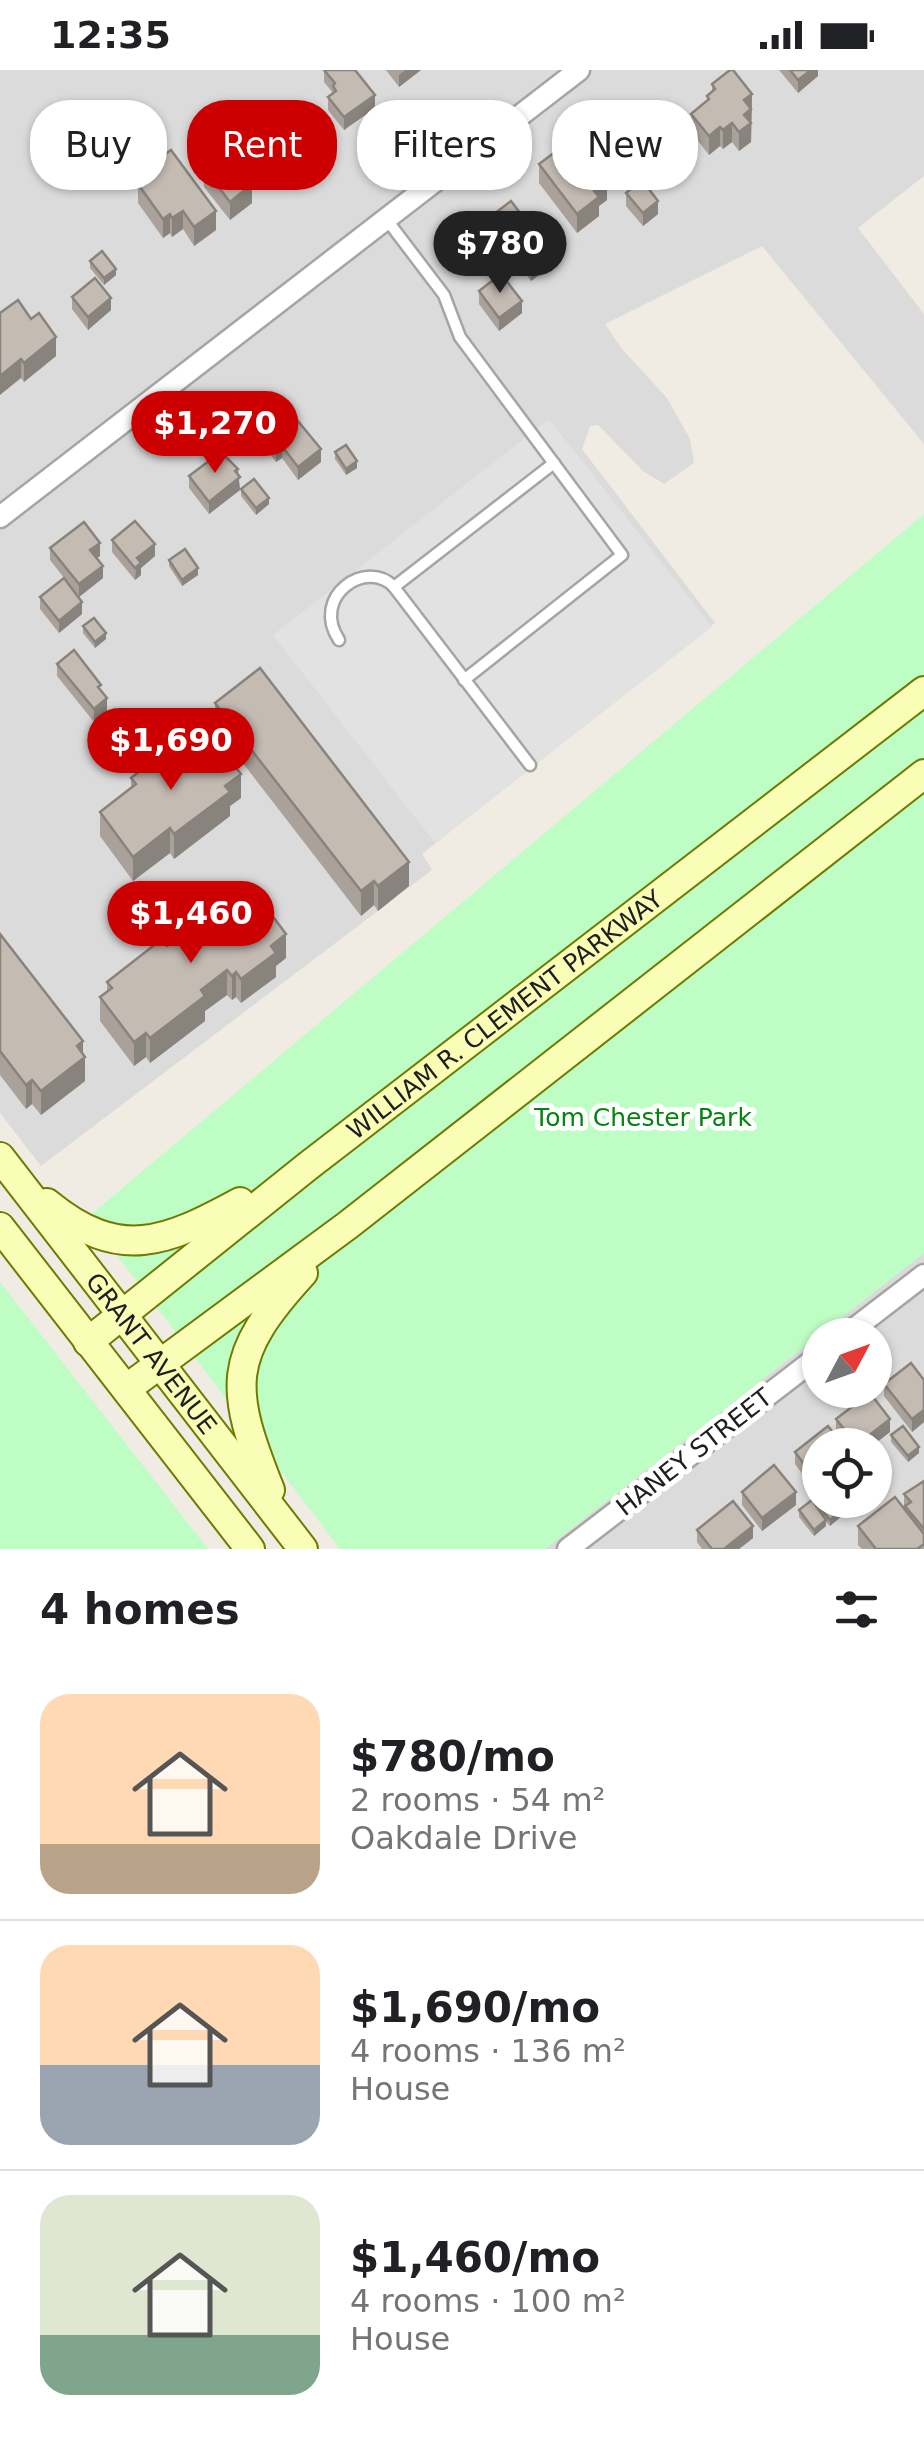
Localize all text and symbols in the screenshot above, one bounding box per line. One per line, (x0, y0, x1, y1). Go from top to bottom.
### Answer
text: 12:35 (50, 13, 171, 57)
chip: Buy (30, 100, 167, 190)
chip: Rent (187, 100, 337, 190)
chip: Filters (357, 100, 532, 190)
chip: New (552, 100, 698, 190)
pin: $780 (441, 211, 559, 296)
text: $780 (455, 224, 545, 262)
pin: $1,270 (134, 391, 296, 476)
text: $1,270 (153, 404, 277, 442)
pin: $1,690 (90, 708, 252, 793)
text: $1,690 (109, 721, 233, 759)
pin: $1,460 (110, 881, 272, 966)
street label: WILLIAM R. CLEMENT PARKWAY (341, 883, 669, 1145)
text: $1,460 (129, 894, 253, 932)
park label: Tom Chester Park (533, 1103, 752, 1132)
street label: GRANT AVENUE (80, 1267, 223, 1440)
north arrow (802, 1318, 892, 1408)
map controls (802, 1318, 892, 1518)
street label: HANEY STREET (611, 1382, 778, 1522)
button: locate (802, 1428, 892, 1518)
icon: filters (829, 1582, 884, 1637)
text: 4 homes (40, 1585, 240, 1634)
text: $780/mo (350, 1732, 555, 1781)
icon: home (120, 1734, 240, 1854)
text: 2 rooms · 54 m² (350, 1781, 605, 1819)
text: Oakdale Drive (350, 1819, 577, 1857)
text: $1,690/mo (350, 1983, 600, 2032)
icon: home (120, 1985, 240, 2105)
text: 4 rooms · 136 m² (350, 2032, 626, 2070)
text: House (350, 2070, 450, 2108)
text: $1,460/mo (350, 2233, 600, 2282)
icon: home (120, 2235, 240, 2355)
text: 4 rooms · 100 m² (350, 2282, 626, 2320)
text: House (350, 2320, 450, 2358)

